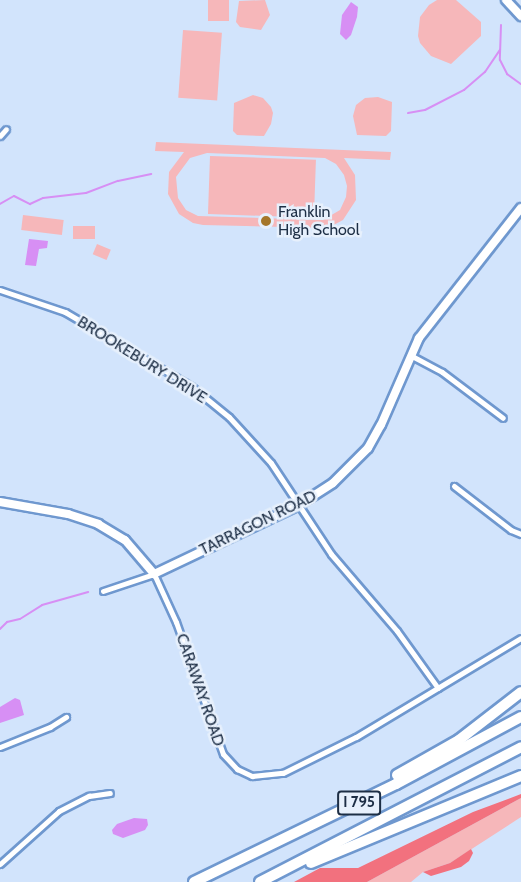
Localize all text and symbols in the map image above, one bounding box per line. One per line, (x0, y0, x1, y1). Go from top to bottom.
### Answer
place label: Franklin High School (278, 202, 359, 240)
marker: Franklin High School (259, 214, 273, 228)
street label: BROOKEBURY DRIVE (74, 312, 210, 408)
street label: TARRAGON ROAD (196, 486, 320, 560)
street label: CARAWAY ROAD (172, 631, 228, 749)
road number: I 795 (336, 791, 382, 815)

